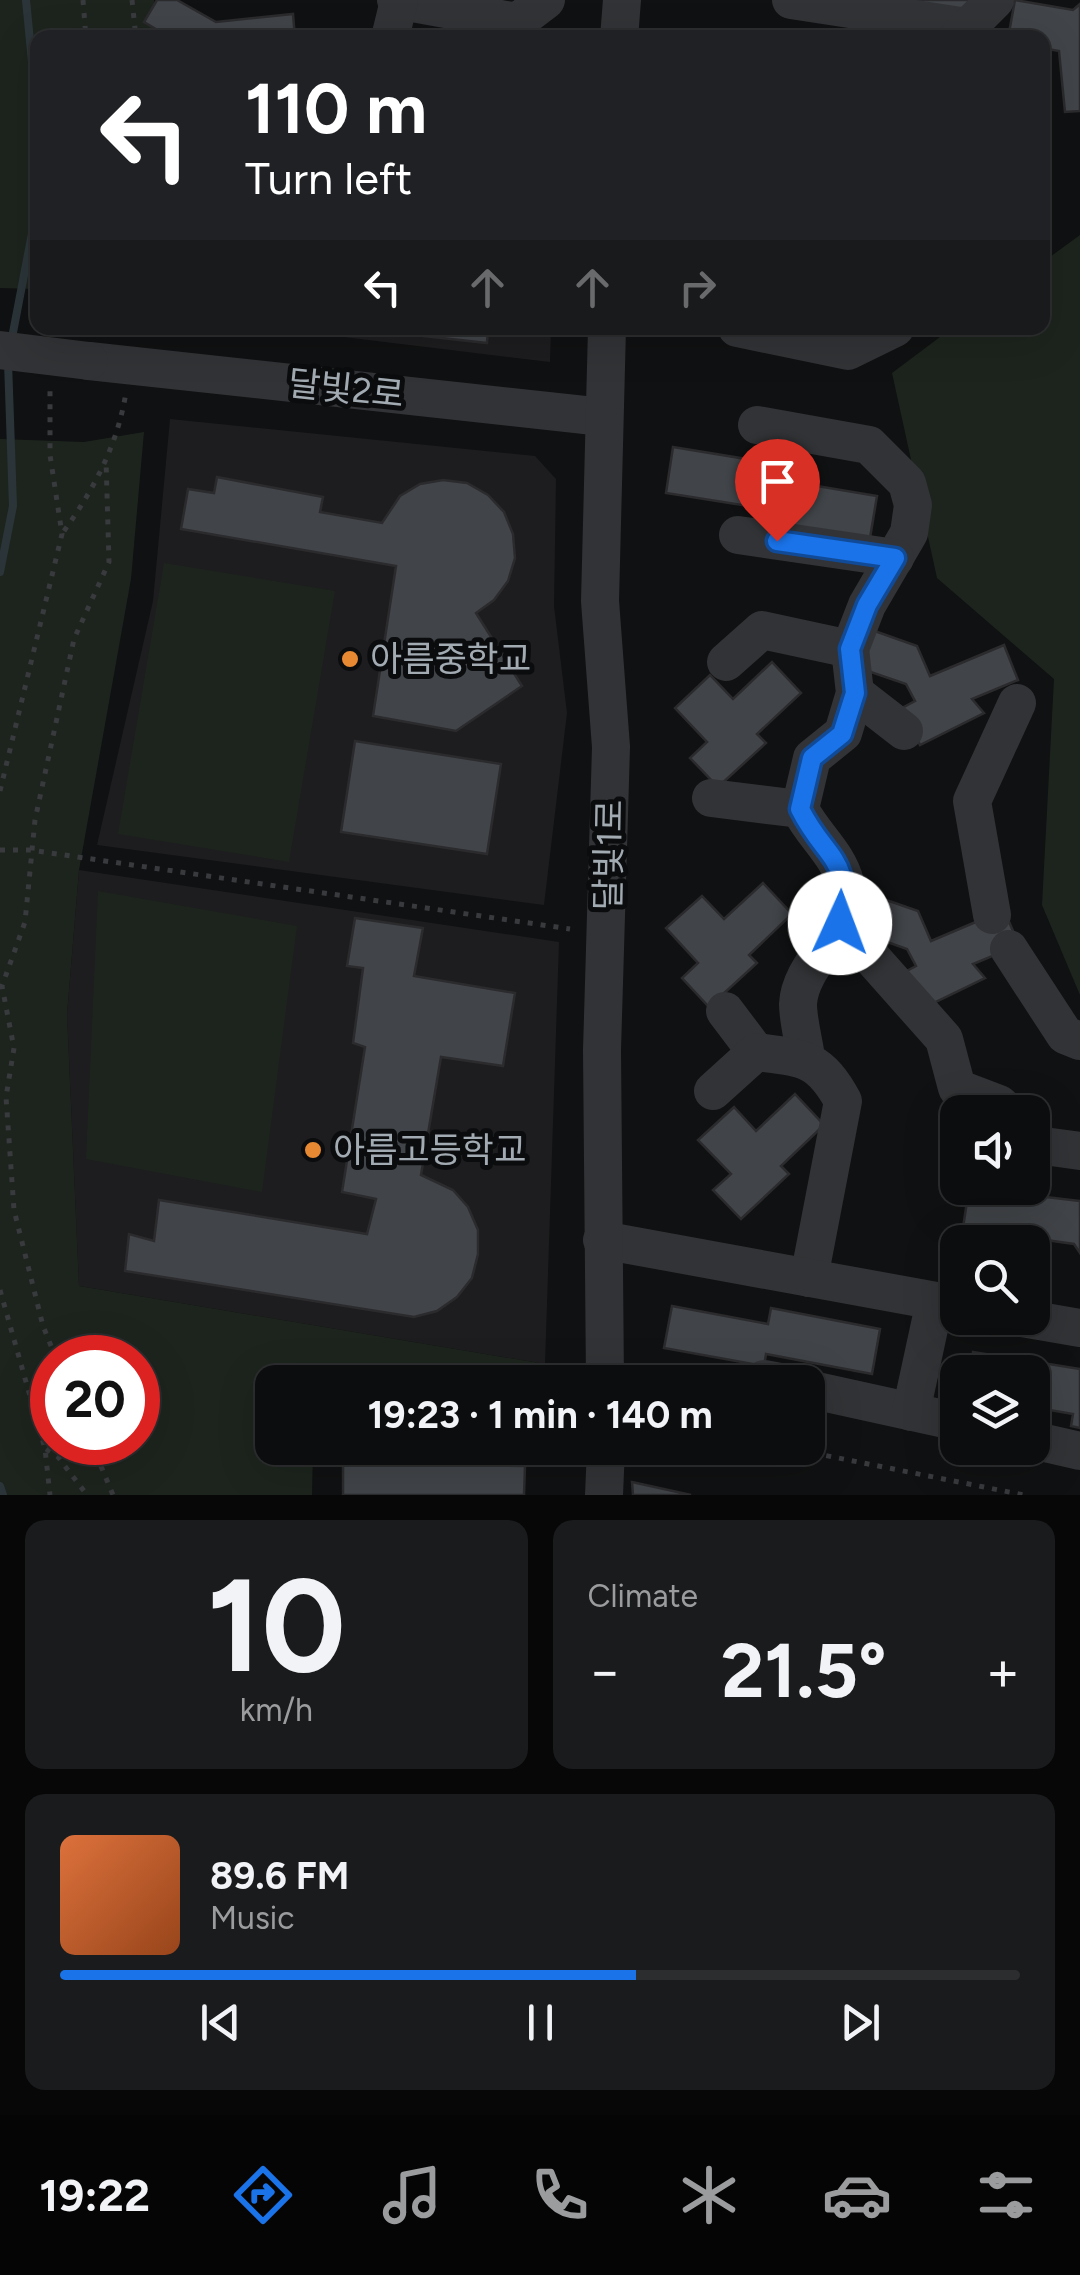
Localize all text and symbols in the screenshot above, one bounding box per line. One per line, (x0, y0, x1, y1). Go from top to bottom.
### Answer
text: 110 m (245, 66, 427, 151)
icon: left (80, 70, 210, 200)
text: Turn left (245, 151, 412, 205)
icon: left (355, 260, 410, 315)
icon: ahead (460, 260, 515, 315)
icon: ahead (565, 260, 620, 315)
icon: right (670, 260, 725, 315)
street label: 달빛2로 (286, 362, 406, 416)
pin (735, 439, 820, 542)
icon: arrive (750, 454, 805, 509)
place label: 아름중학교 (370, 638, 531, 680)
marker: 아름중학교 (339, 648, 361, 670)
street label: 달빛1로 (587, 799, 631, 911)
position arrow (788, 871, 892, 975)
map controls (940, 1095, 1050, 1465)
button: sound (940, 1095, 1050, 1205)
place label: 아름고등학교 (333, 1129, 526, 1171)
marker: 아름고등학교 (302, 1139, 324, 1161)
button: search (940, 1225, 1050, 1335)
speed limit sign: 20 (30, 1335, 160, 1465)
button: layers (940, 1355, 1050, 1465)
text: 19:23 · 1 min · 140 m (367, 1392, 713, 1438)
text: 10 (207, 1548, 346, 1704)
text: Climate (588, 1577, 698, 1615)
text: 21.5° (721, 1626, 887, 1716)
text: − (588, 1638, 622, 1704)
text: + (986, 1638, 1020, 1704)
text: km/h (240, 1691, 313, 1729)
text: 89.6 FM (210, 1853, 349, 1899)
text: Music (210, 1899, 295, 1937)
icon: previous (193, 1995, 248, 2050)
icon: pause (513, 1995, 568, 2050)
icon: next (833, 1995, 888, 2050)
icon: directions (228, 2160, 298, 2230)
icon: music (377, 2160, 447, 2230)
icon: phone (525, 2160, 595, 2230)
icon: climate (674, 2160, 744, 2230)
icon: car (822, 2160, 892, 2230)
icon: filters (971, 2160, 1041, 2230)
text: 19:22 (39, 2168, 150, 2222)

